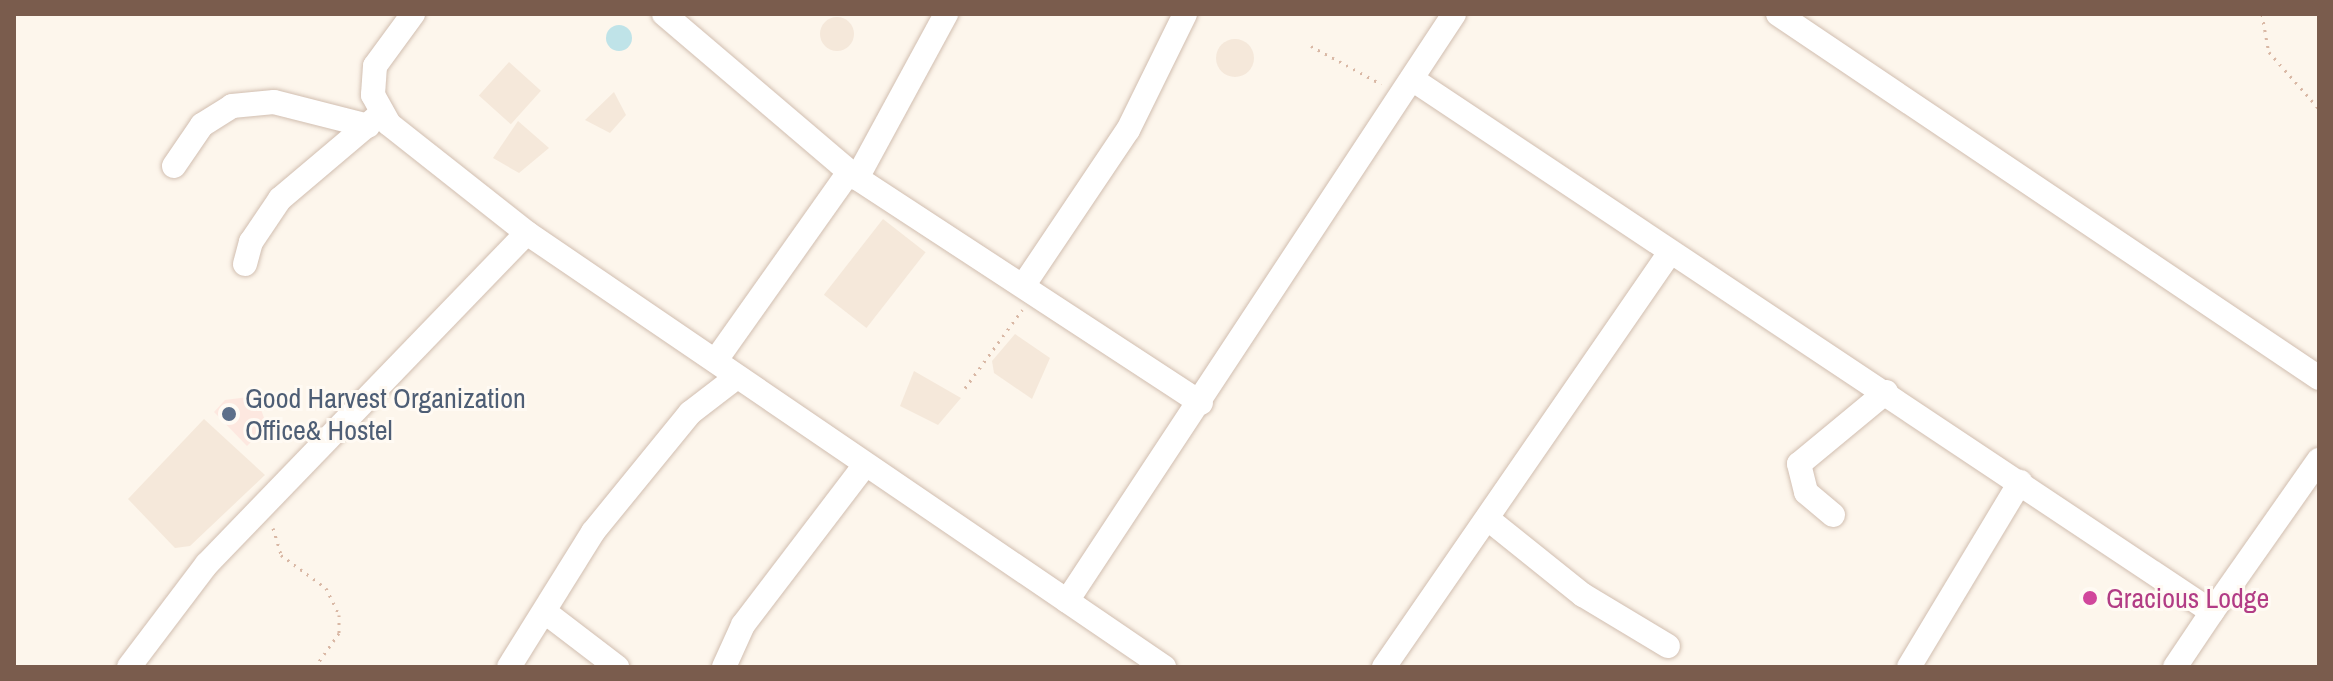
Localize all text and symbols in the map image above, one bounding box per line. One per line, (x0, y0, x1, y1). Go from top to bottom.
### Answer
place label: Good Harvest Organization Office& Hostel (245, 381, 526, 447)
marker: Good Harvest Organization Office& Hostel (220, 405, 238, 423)
place label: Gracious Lodge (2106, 581, 2269, 615)
marker: Gracious Lodge (2081, 589, 2099, 607)

